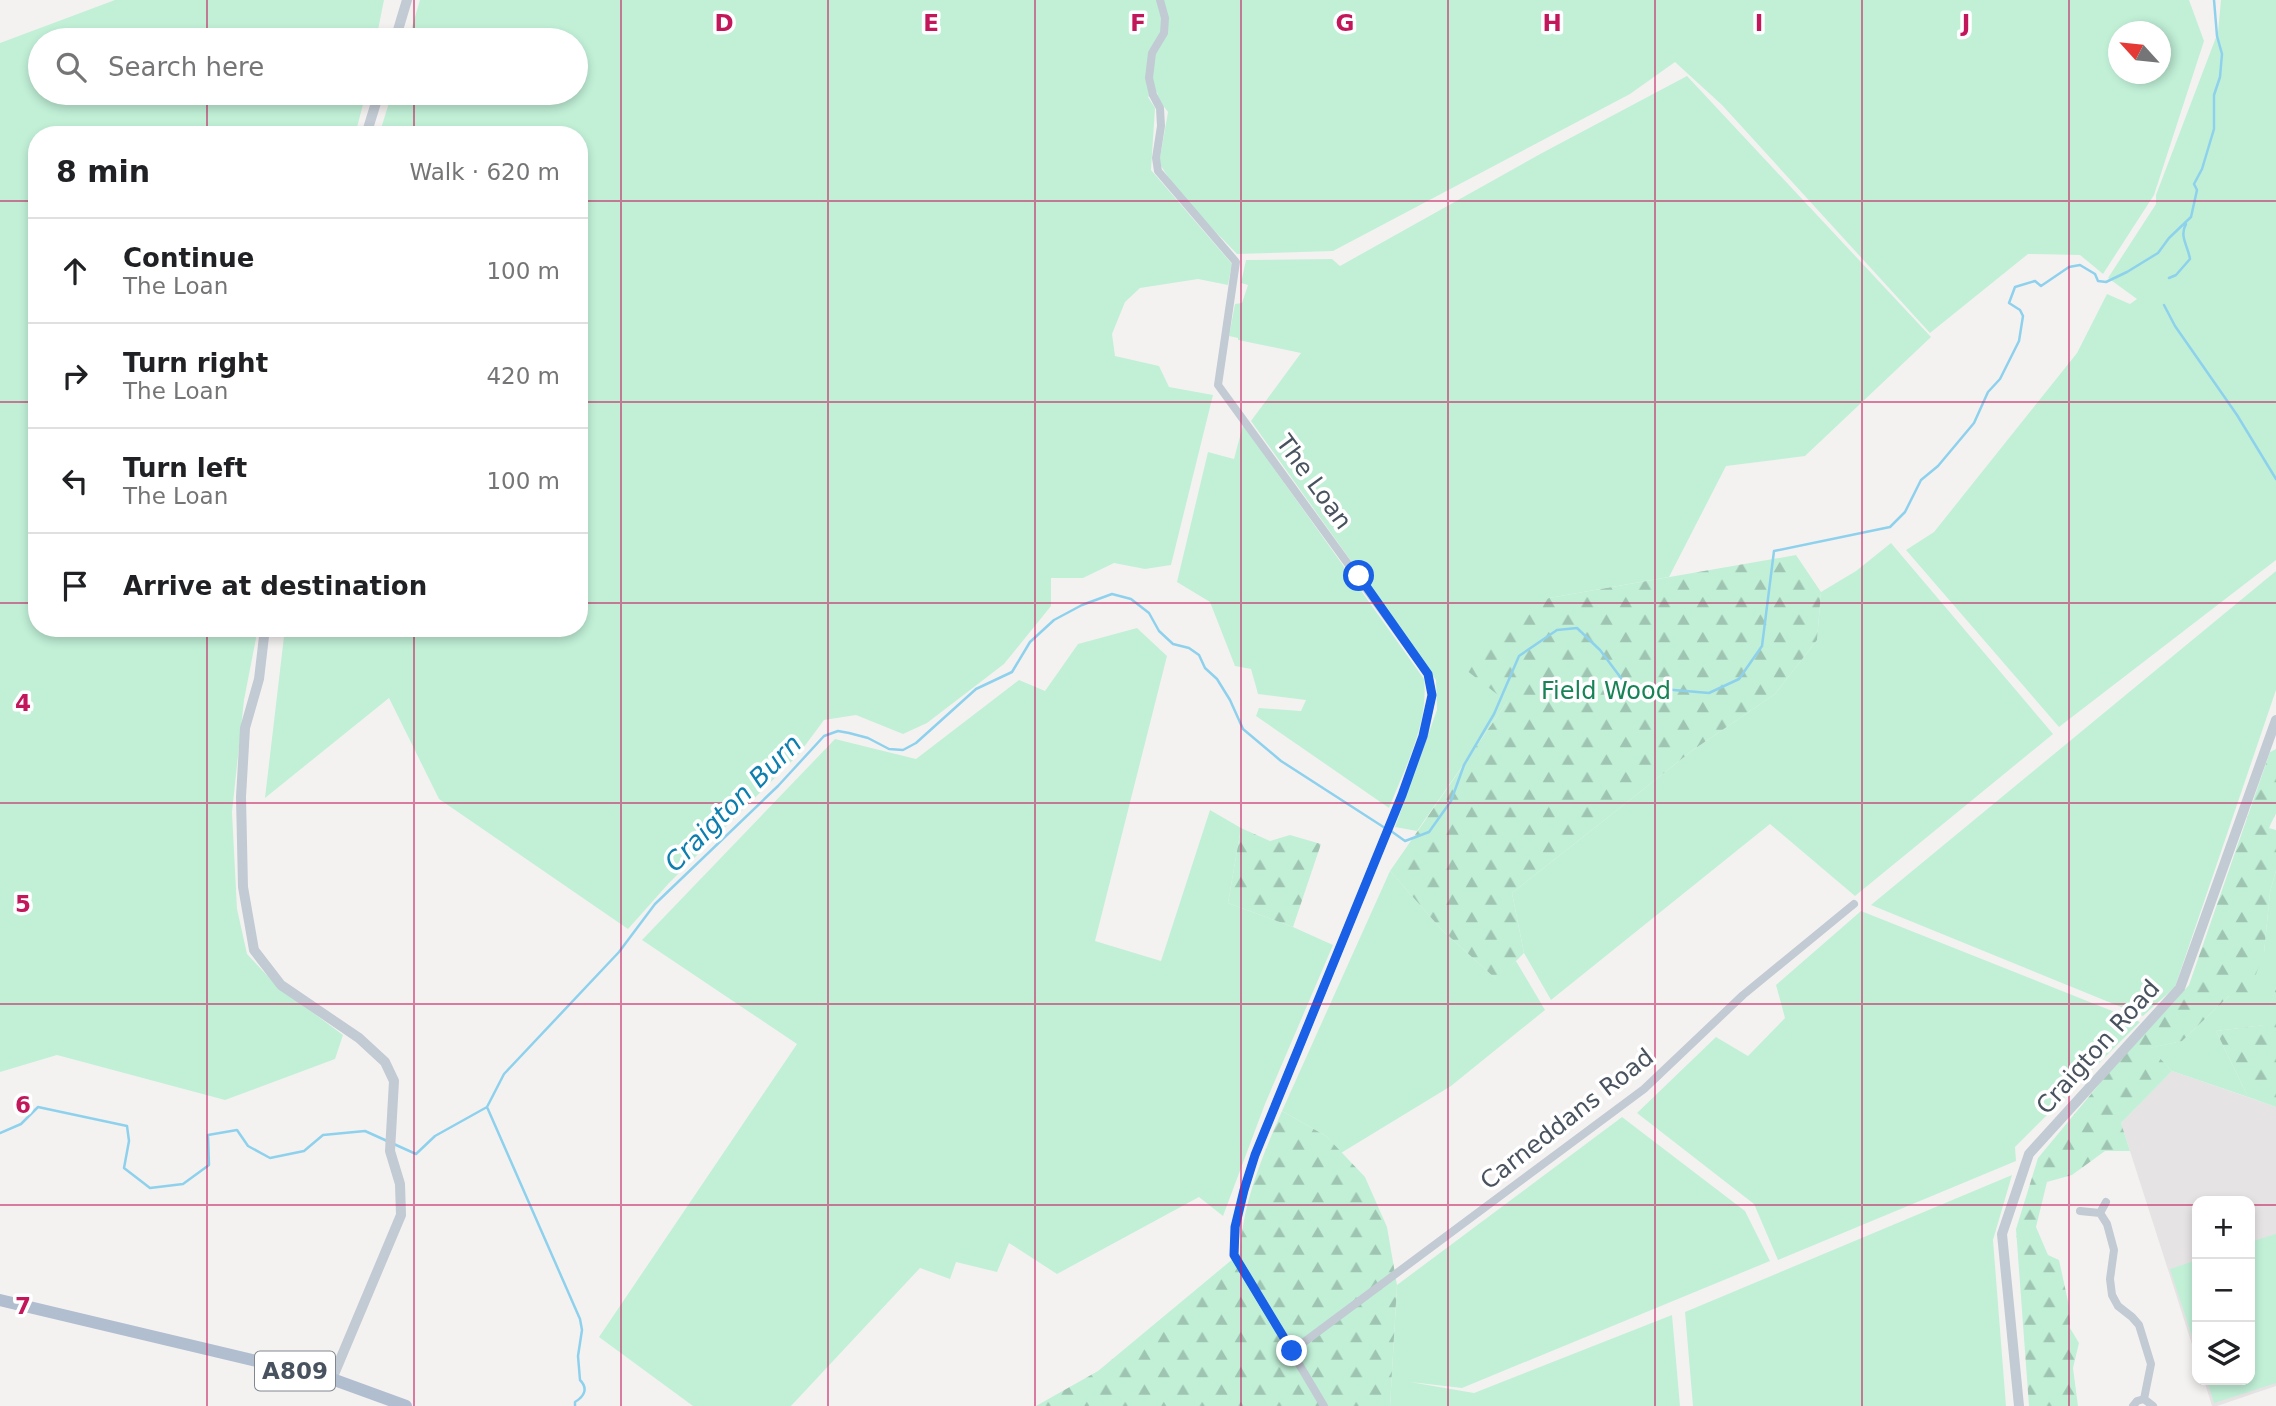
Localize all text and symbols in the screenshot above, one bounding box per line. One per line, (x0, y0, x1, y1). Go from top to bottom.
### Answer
text: D (714, 10, 734, 36)
text: E (923, 10, 939, 36)
text: F (1130, 10, 1146, 36)
text: G (1336, 10, 1354, 36)
text: H (1542, 10, 1562, 36)
text: I (1755, 10, 1763, 36)
text: J (1960, 10, 1970, 36)
north arrow (2108, 21, 2171, 84)
search box (28, 28, 588, 105)
icon: search (52, 48, 90, 86)
text: Search here (108, 52, 264, 82)
text: 8 min (56, 154, 150, 189)
text: Walk · 620 m (409, 159, 560, 185)
text: Continue (123, 243, 254, 273)
icon: ahead (56, 252, 94, 290)
text: 100 m (486, 258, 560, 284)
text: The Loan (123, 273, 228, 299)
text: Turn right (123, 348, 268, 378)
icon: right (56, 357, 94, 395)
text: 420 m (486, 363, 560, 389)
text: The Loan (123, 378, 228, 404)
street label: The Loan (1270, 429, 1358, 535)
text: Turn left (123, 453, 247, 483)
icon: left (56, 462, 94, 500)
text: 100 m (486, 468, 560, 494)
text: The Loan (123, 483, 228, 509)
route start (1343, 560, 1374, 591)
icon: arrive (56, 567, 94, 605)
text: Arrive at destination (123, 571, 427, 601)
park label: Field Wood (1541, 677, 1671, 705)
text: 4 (15, 690, 31, 716)
water label: Craigton Burn (658, 728, 808, 878)
text: 5 (15, 891, 31, 917)
street label: Craigton Road (2031, 974, 2165, 1120)
street label: Carneddans Road (1475, 1043, 1659, 1195)
text: 6 (15, 1092, 31, 1118)
map controls (2192, 1196, 2255, 1385)
button: + (2192, 1196, 2255, 1259)
button: − (2192, 1259, 2255, 1322)
text: 7 (15, 1293, 31, 1319)
button: layers (2192, 1322, 2255, 1385)
route end (1276, 1335, 1307, 1366)
road number: A809 (255, 1352, 335, 1390)

